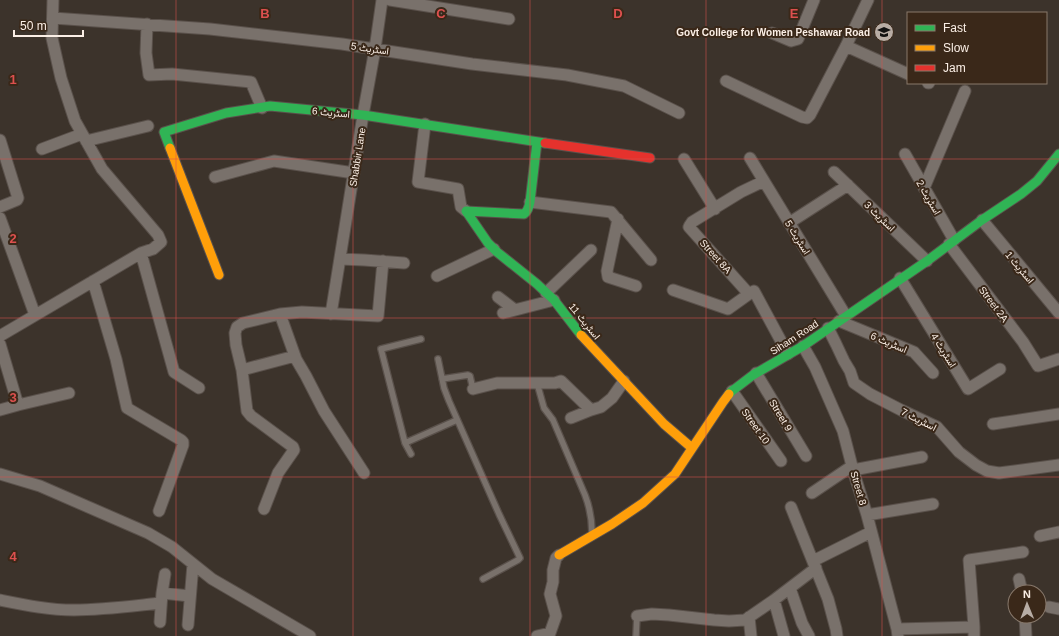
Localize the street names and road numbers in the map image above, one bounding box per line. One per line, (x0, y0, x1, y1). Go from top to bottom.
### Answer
street label: اسٹریٹ 5 (350, 40, 390, 58)
street label: اسٹریٹ 6 (311, 105, 350, 121)
street label: Shabbir Lane (347, 126, 368, 187)
street label: اسٹریٹ 2 (913, 178, 943, 217)
street label: اسٹریٹ 3 (861, 199, 897, 234)
street label: اسٹریٹ 5 (782, 218, 812, 257)
street label: Street 8A (698, 237, 734, 276)
street label: اسٹریٹ 1 (1002, 249, 1036, 286)
street label: Street 2A (977, 284, 1011, 325)
street label: اسٹریٹ 11 (566, 301, 602, 342)
street label: Siham Road (768, 318, 820, 357)
street label: اسٹریٹ 6 (869, 330, 909, 356)
street label: اسٹریٹ 4 (928, 331, 958, 370)
street label: Street 9 (767, 397, 795, 433)
street label: اسٹریٹ 7 (899, 406, 938, 434)
street label: Street 10 (739, 407, 772, 446)
street label: Street 8 (848, 470, 869, 507)

